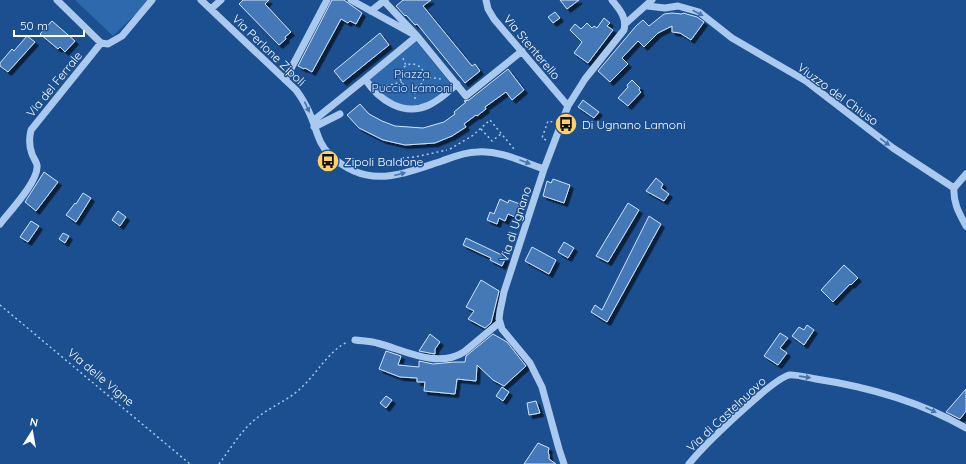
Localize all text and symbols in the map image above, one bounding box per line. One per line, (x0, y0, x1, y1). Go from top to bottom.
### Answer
one-way arrow (692, 9, 704, 16)
street label: Via Perlone Zipoli (229, 11, 309, 89)
street label: Via Stenterello (500, 11, 564, 83)
scale bar (14, 12, 84, 38)
text: 50 m (20, 18, 48, 33)
street label: Via del Ferrale (23, 48, 85, 120)
street label: Viuzzo del Chiuso (795, 60, 881, 128)
park label: Piazza Puccio Lamoni (372, 66, 452, 95)
one-way arrow (304, 101, 310, 113)
bus stop icon: Di Ugnano Lamoni (553, 111, 579, 137)
place label: Di Ugnano Lamoni (582, 117, 686, 132)
one-way arrow (880, 138, 891, 146)
bus stop icon: Zipoli Baldone (315, 148, 341, 174)
place label: Zipoli Baldone (344, 154, 424, 169)
one-way arrow (519, 160, 531, 166)
one-way arrow (394, 171, 406, 177)
street label: Via di Ugnano (496, 184, 534, 264)
street label: Via delle Vigne (65, 345, 138, 409)
street label: Via di Castelnuovo (683, 373, 769, 455)
one-way arrow (799, 374, 811, 380)
one-way arrow (925, 407, 936, 413)
north arrow (12, 412, 52, 452)
text: N (29, 415, 39, 430)

